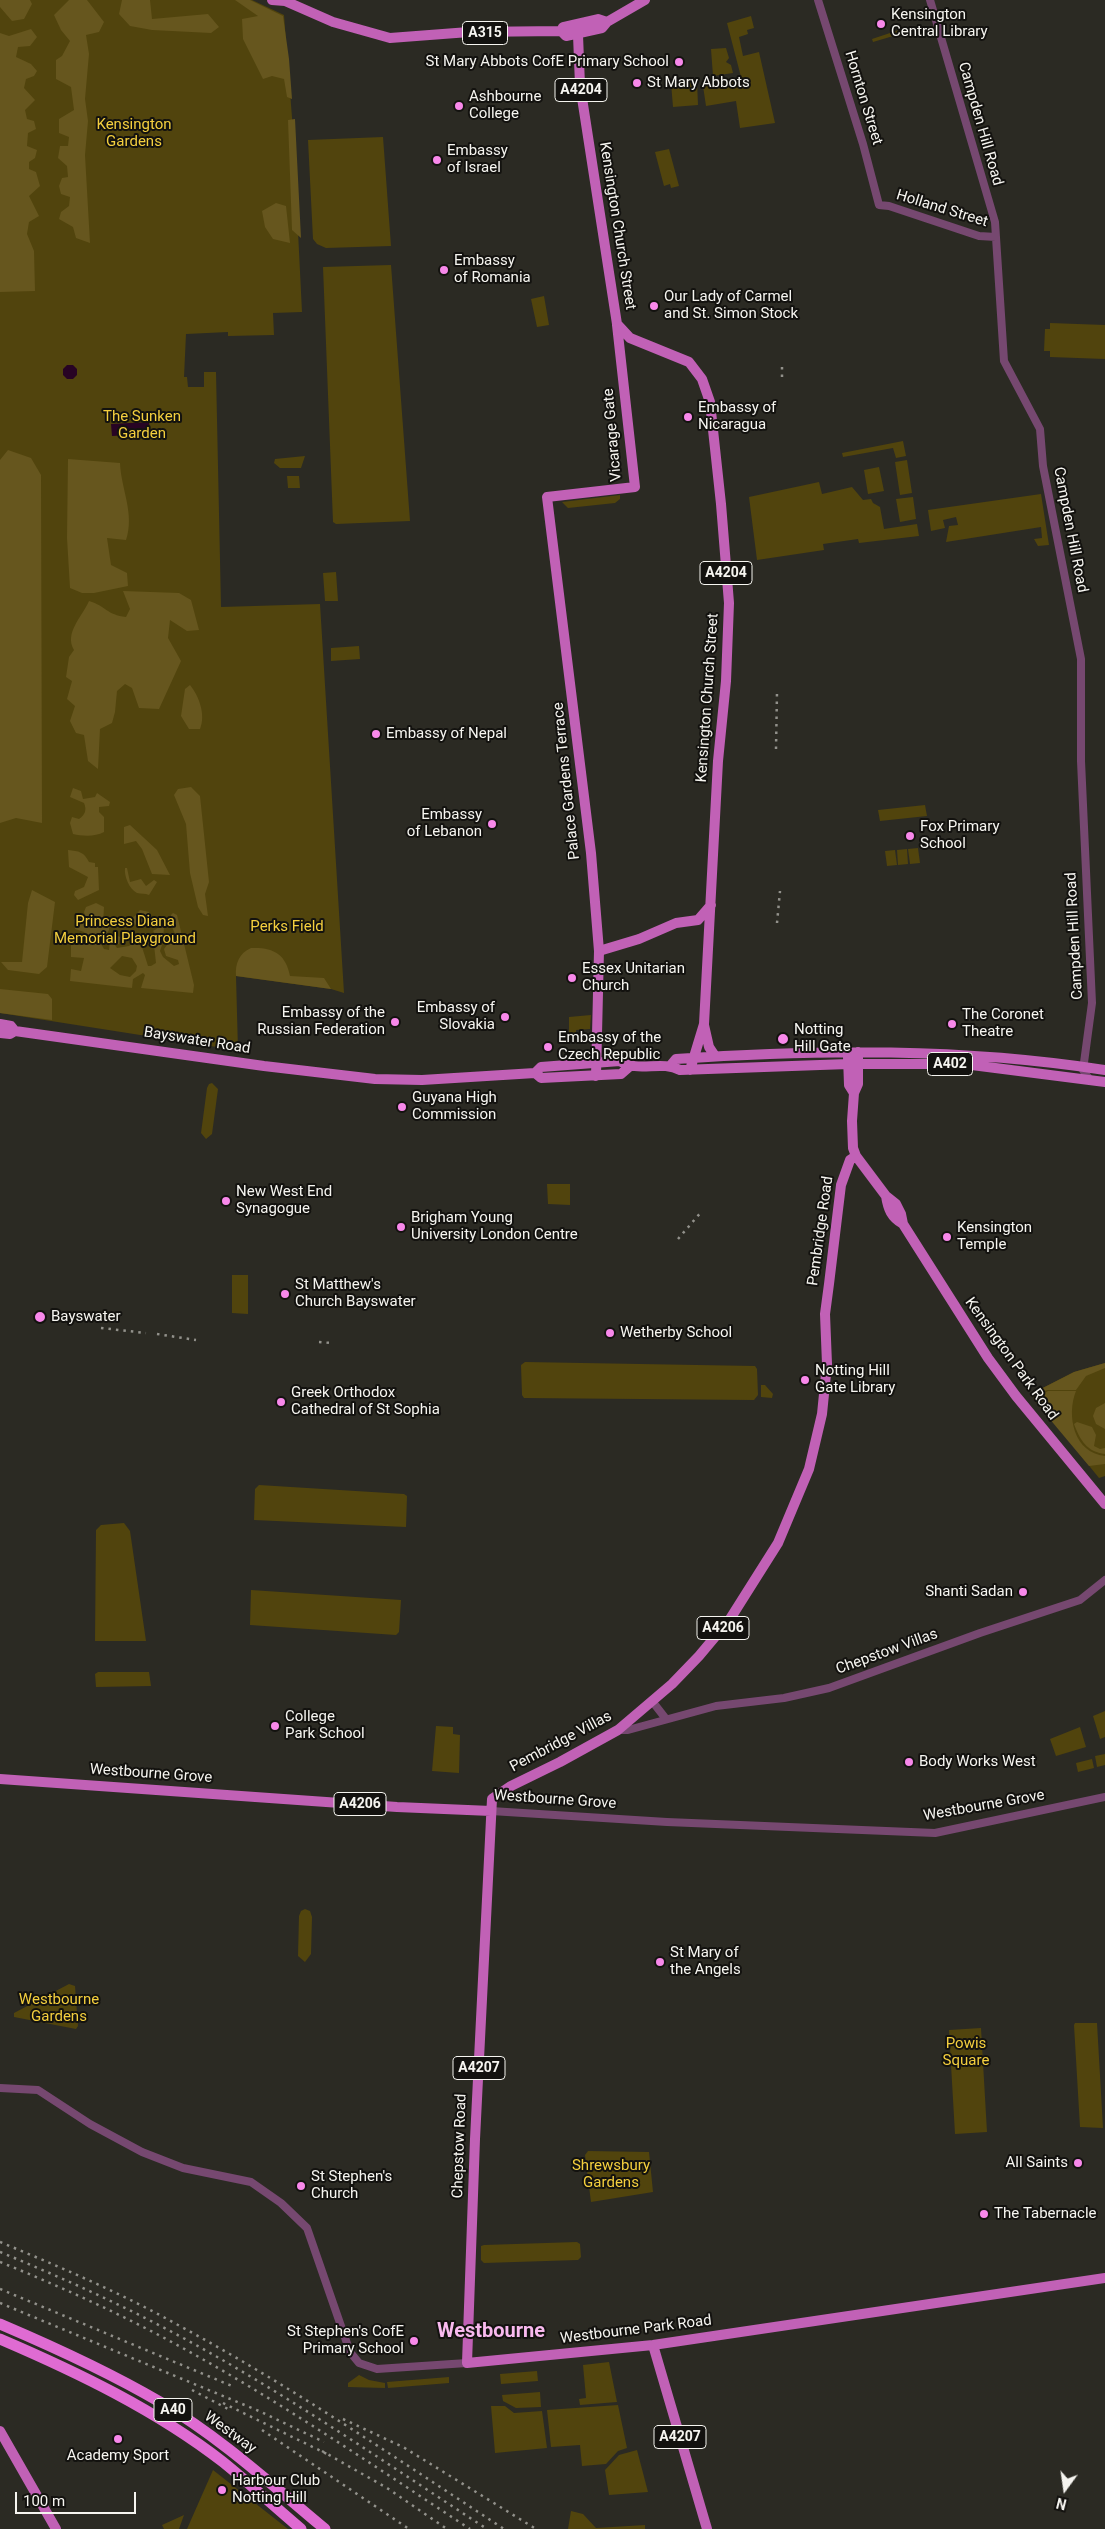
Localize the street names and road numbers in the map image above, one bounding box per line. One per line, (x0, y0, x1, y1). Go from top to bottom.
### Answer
road number: A315 (462, 22, 508, 44)
street label: Hornton Street (840, 49, 886, 147)
street label: Campden Hill Road (954, 60, 1006, 188)
road number: A4204 (555, 78, 607, 102)
street label: Kensington Church Street (595, 141, 639, 311)
street label: Holland Street (894, 187, 990, 231)
street label: Vicarage Gate (600, 388, 626, 482)
street label: Campden Hill Road (1049, 466, 1091, 594)
road number: A4204 (700, 562, 752, 584)
street label: Kensington Church Street (693, 613, 723, 783)
street label: Palace Gardens Terrace (550, 701, 584, 861)
street label: Campden Hill Road (1063, 872, 1087, 1000)
street label: Bayswater Road (142, 1024, 252, 1058)
road number: A402 (928, 1052, 972, 1076)
street label: Pembridge Road (804, 1175, 838, 1287)
street label: Kensington Park Road (960, 1294, 1062, 1424)
road number: A4206 (697, 1616, 749, 1640)
street label: Chepstow Villas (834, 1625, 940, 1679)
street label: Pembridge Villas (507, 1708, 615, 1776)
street label: Westbourne Grove (89, 1761, 213, 1787)
street label: Westbourne Grove (922, 1786, 1046, 1826)
street label: Westbourne Grove (493, 1787, 617, 1813)
road number: A4206 (334, 1792, 386, 1816)
road number: A4207 (453, 2056, 505, 2080)
street label: Chepstow Road (449, 2093, 471, 2199)
street label: Westbourne Park Road (559, 2312, 713, 2348)
road number: A40 (154, 2398, 192, 2422)
street label: Westway (200, 2408, 260, 2458)
road number: A4207 (654, 2426, 706, 2448)

